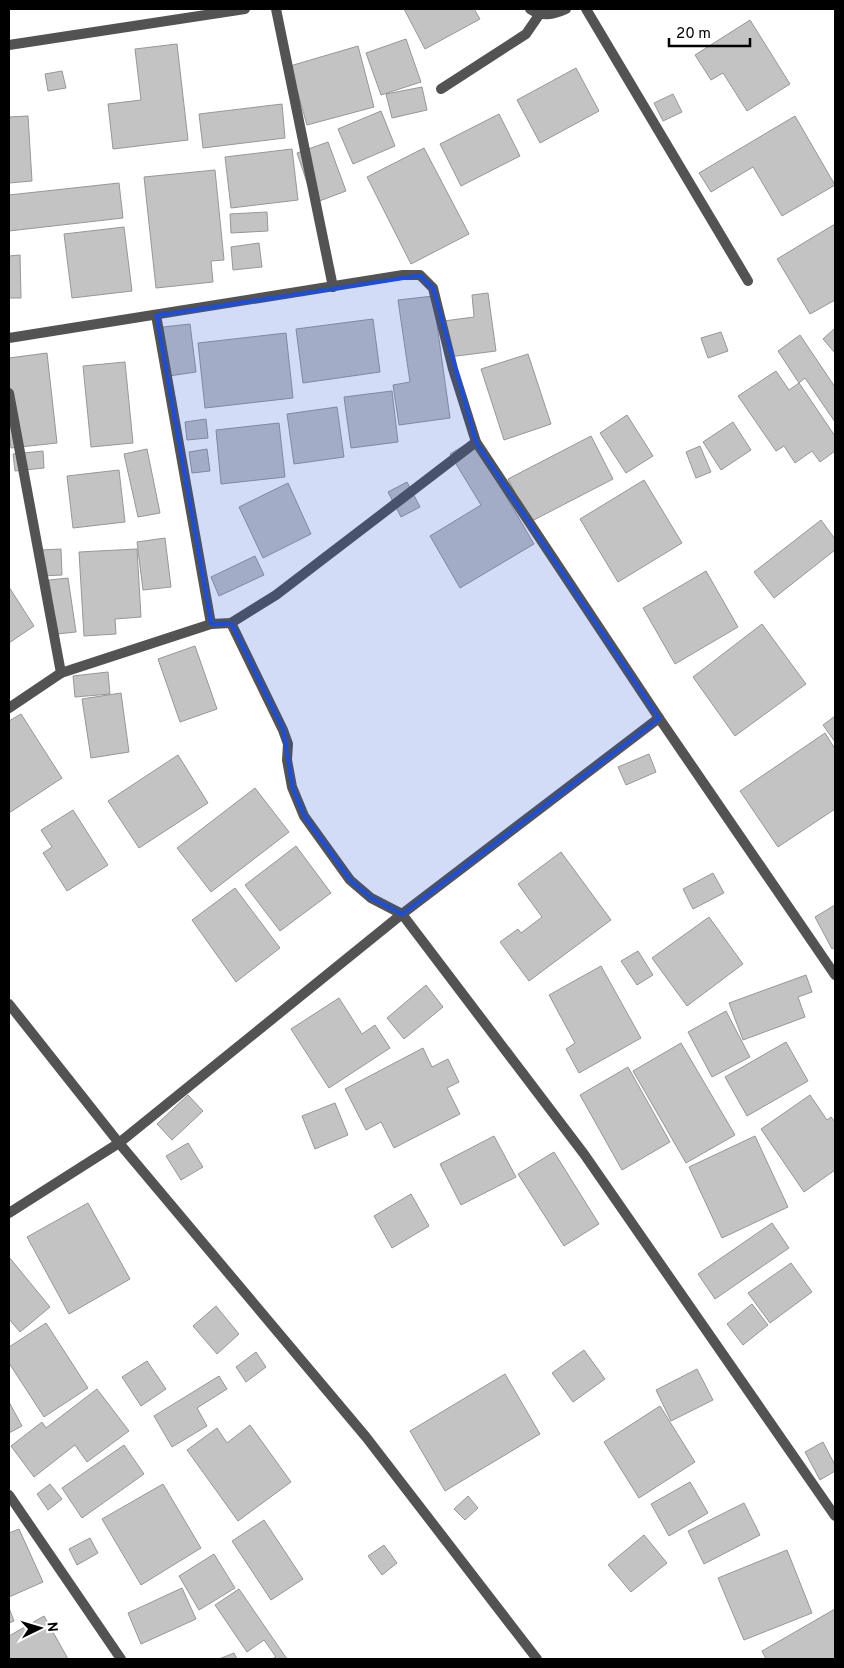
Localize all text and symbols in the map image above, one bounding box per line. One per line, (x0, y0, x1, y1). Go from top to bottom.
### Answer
scale bar (669, 15, 750, 47)
text: 20 m (676, 25, 711, 44)
north arrow (15, 1603, 65, 1653)
text: N (43, 1621, 60, 1633)

